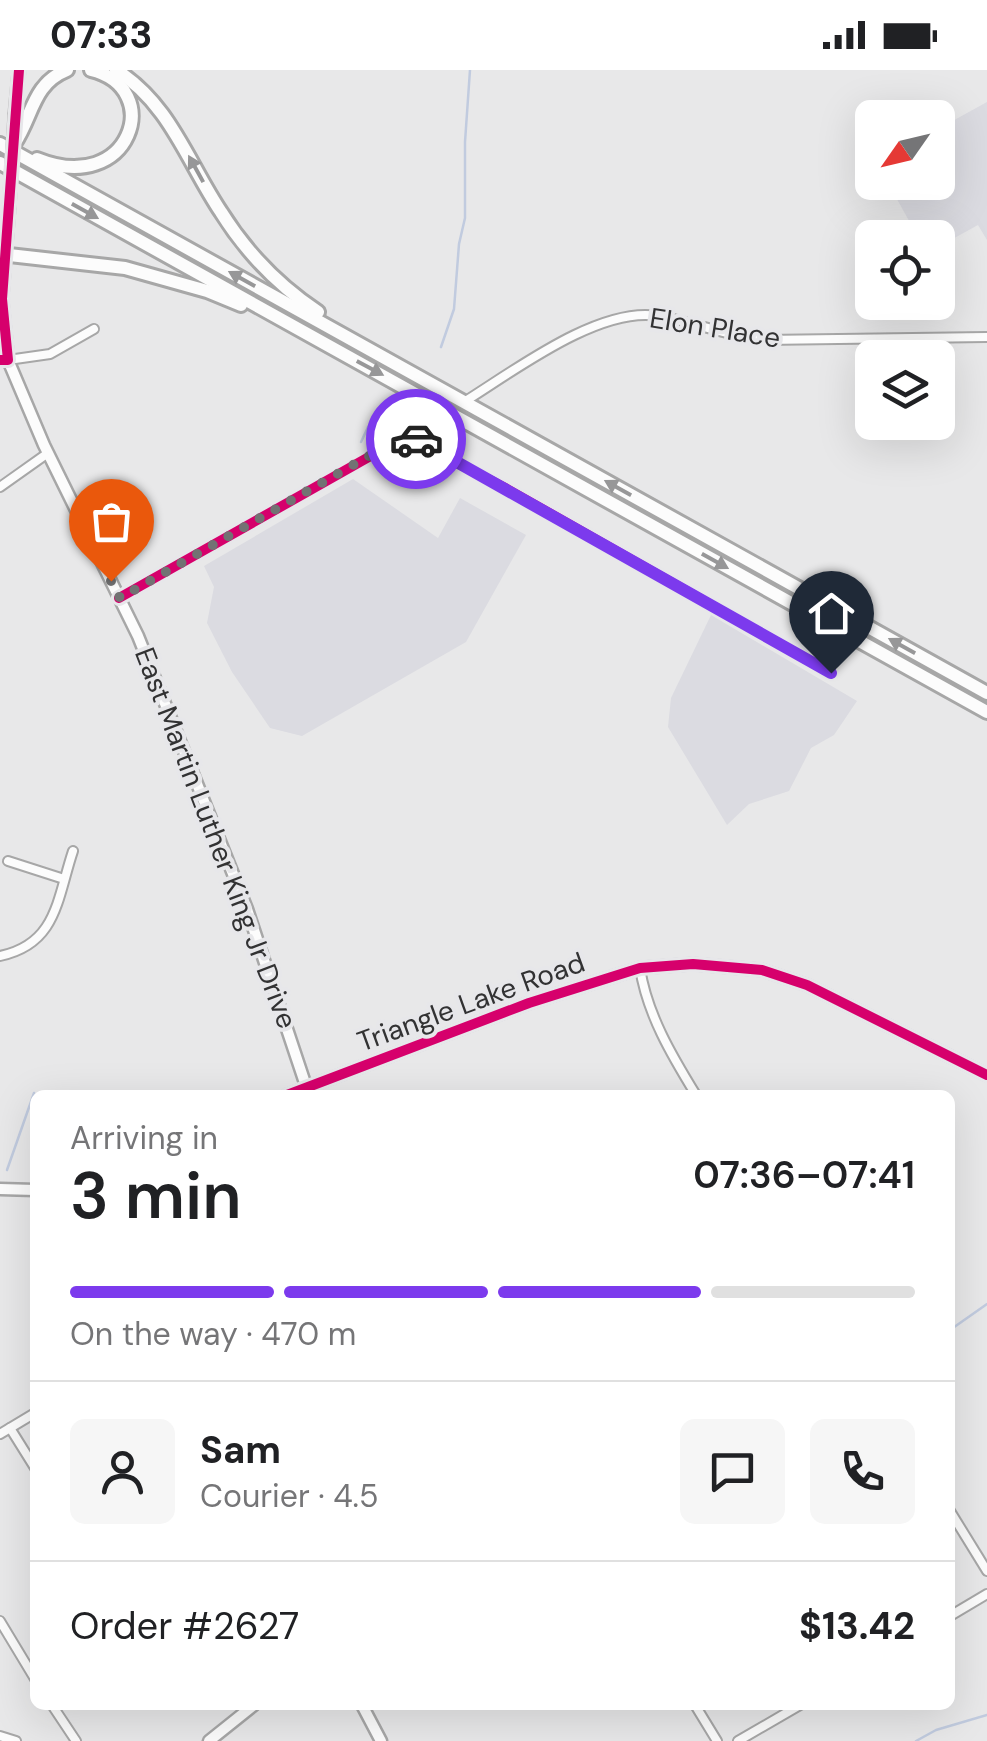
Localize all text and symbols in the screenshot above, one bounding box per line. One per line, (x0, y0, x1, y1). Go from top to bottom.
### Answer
text: 07:33 (50, 10, 152, 60)
north arrow (855, 100, 955, 200)
map controls (855, 100, 955, 440)
one-way arrow (188, 155, 205, 184)
one-way arrow (71, 202, 100, 219)
button: locate (855, 220, 955, 320)
one-way arrow (228, 270, 257, 287)
street label: Elon Place (647, 299, 783, 357)
button: layers (855, 340, 955, 440)
one-way arrow (355, 359, 384, 376)
courier (366, 389, 466, 489)
icon: car (389, 412, 444, 467)
pin (69, 479, 154, 582)
one-way arrow (604, 479, 632, 497)
icon: bag (84, 494, 139, 549)
one-way arrow (700, 552, 729, 569)
pin (789, 571, 874, 674)
icon: home (804, 586, 859, 641)
one-way arrow (887, 638, 916, 655)
street label: East Martin Luther King Jr Drive (126, 642, 306, 1034)
street label: Triangle Lake Road (352, 944, 590, 1060)
text: Arriving in (70, 1117, 218, 1159)
text: 07:36–07:41 (693, 1150, 915, 1200)
text: 3 min (70, 1154, 241, 1238)
text: On the way · 470 m (70, 1313, 356, 1355)
button: person (70, 1419, 175, 1524)
button: chat (680, 1419, 785, 1524)
button: phone (810, 1419, 915, 1524)
text: Sam (200, 1425, 281, 1475)
text: Courier · 4.5 (200, 1475, 378, 1517)
text: Order #2627 (70, 1601, 299, 1651)
text: $13.42 (799, 1601, 915, 1651)

